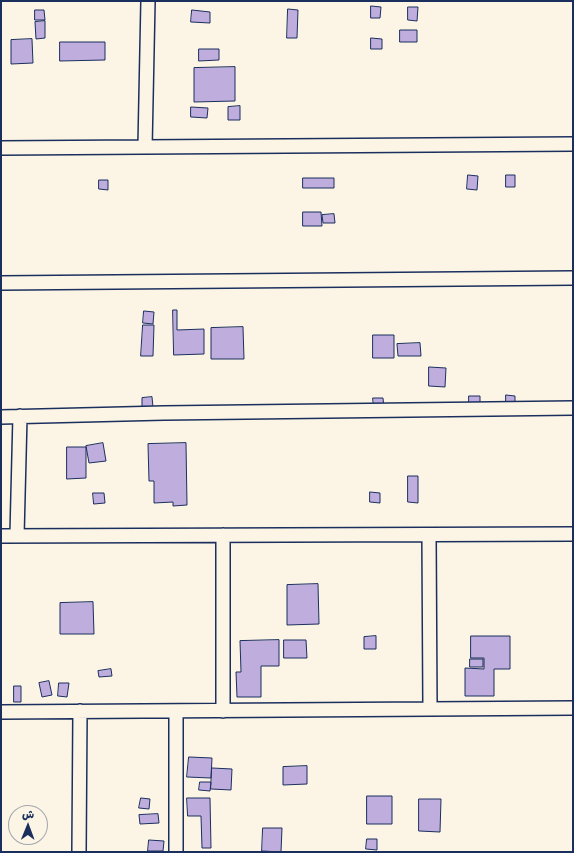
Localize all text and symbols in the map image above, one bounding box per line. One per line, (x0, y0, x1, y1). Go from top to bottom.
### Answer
north arrow (8, 805, 48, 845)
text: ش (22, 807, 34, 821)

